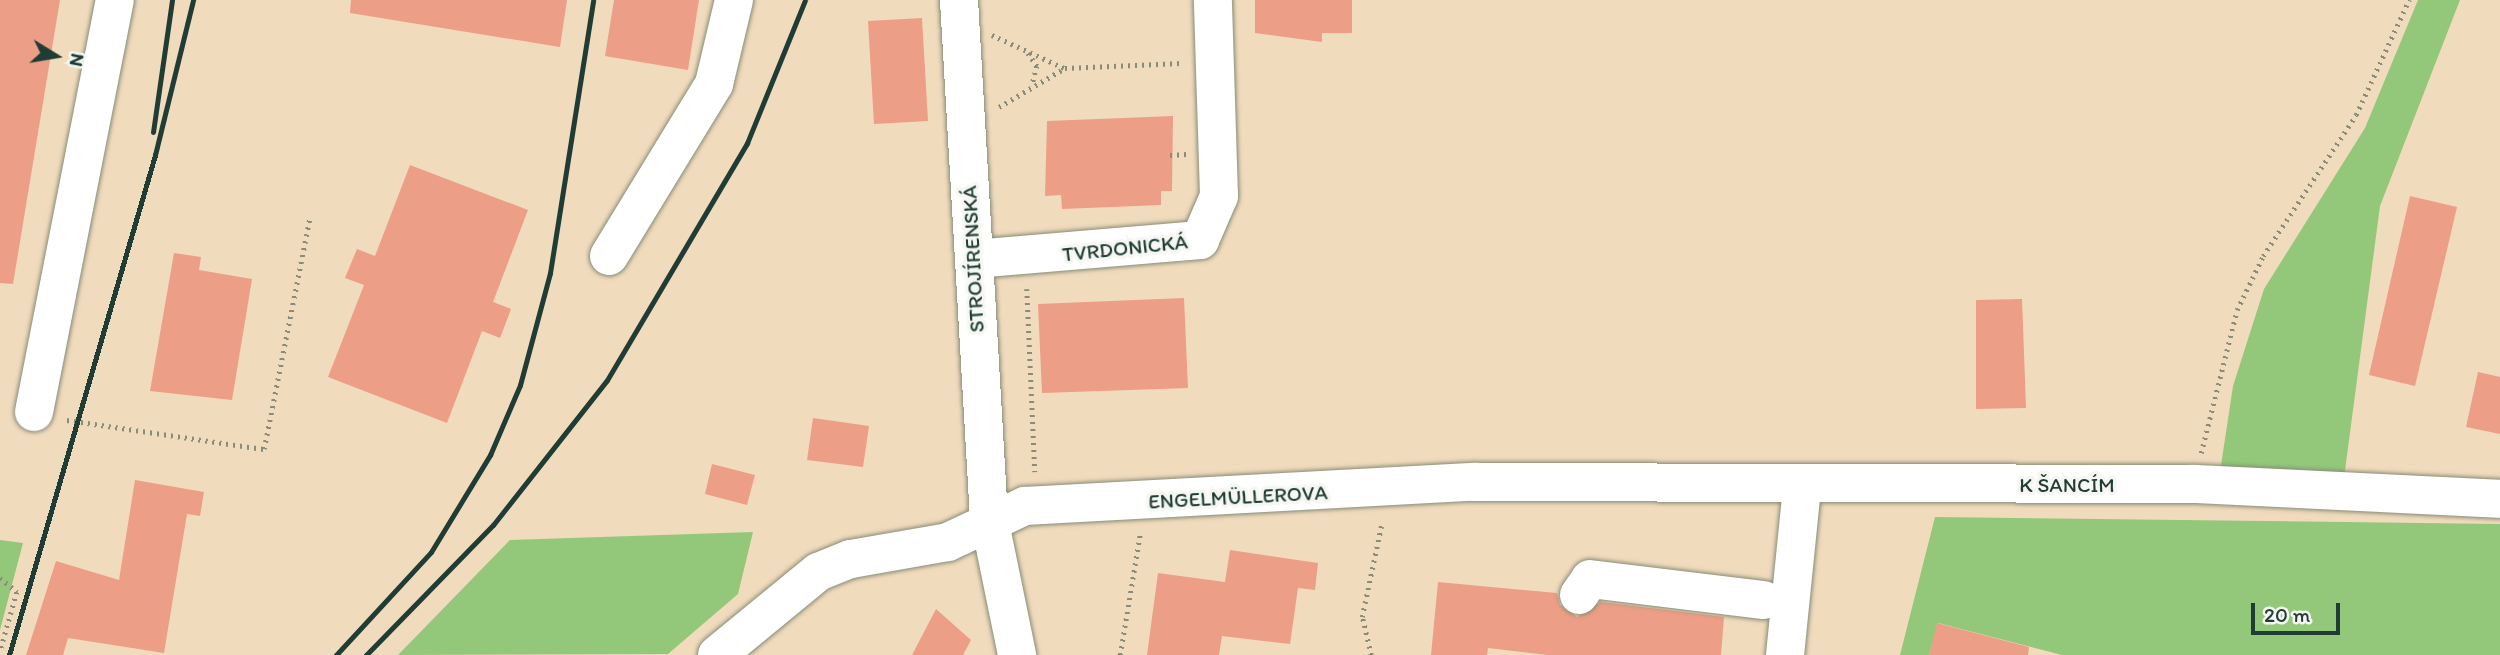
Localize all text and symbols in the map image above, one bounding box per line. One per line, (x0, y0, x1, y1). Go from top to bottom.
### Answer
north arrow (21, 21, 91, 91)
text: N (65, 52, 90, 69)
street label: STROJÍRENSKÁ (957, 185, 989, 333)
street label: TVRDONICKÁ (1061, 229, 1189, 267)
street label: K ŠANCÍM (2019, 472, 2115, 498)
street label: ENGELMÜLLEROVA (1148, 480, 1328, 514)
scale bar (2255, 588, 2344, 632)
text: 20 m (2264, 602, 2310, 627)

